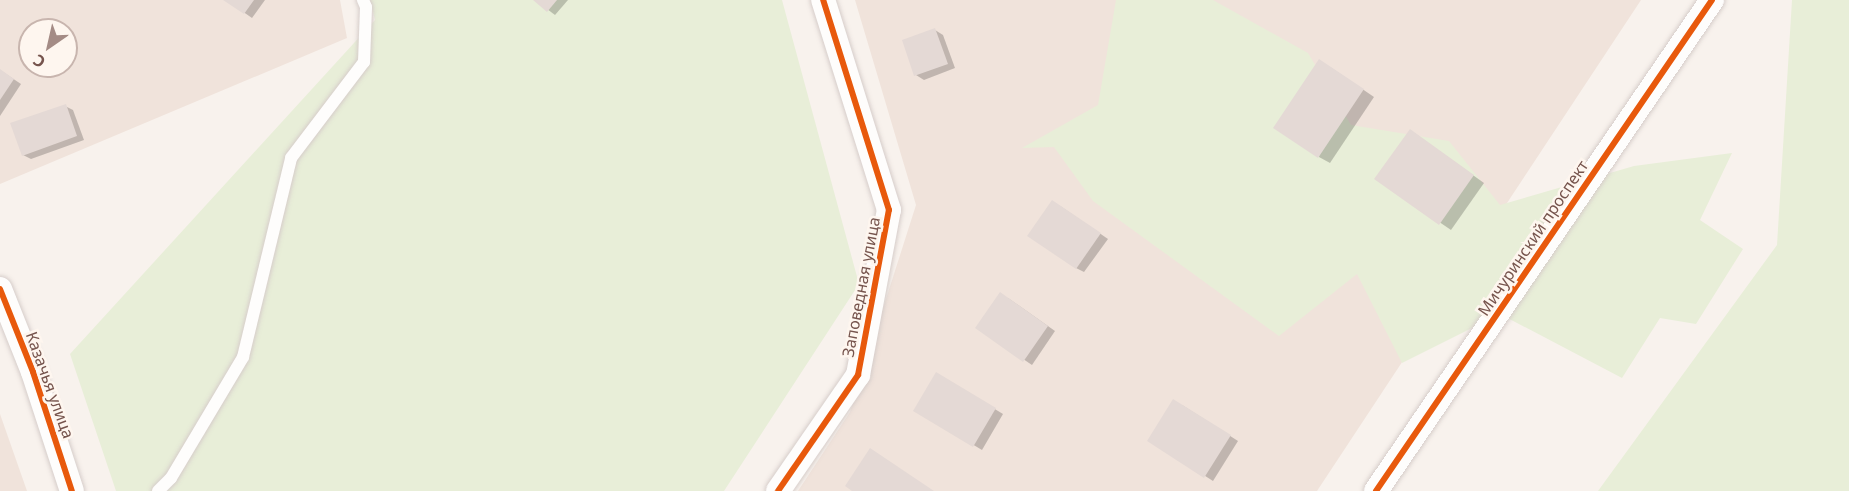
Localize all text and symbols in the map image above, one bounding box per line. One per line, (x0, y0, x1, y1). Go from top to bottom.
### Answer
north arrow (18, 18, 78, 78)
text: С (29, 49, 49, 73)
street label: Мичуринский проспект (1474, 157, 1592, 319)
street label: Заповедная улица (838, 215, 884, 359)
street label: Казачья улица (22, 329, 78, 441)

